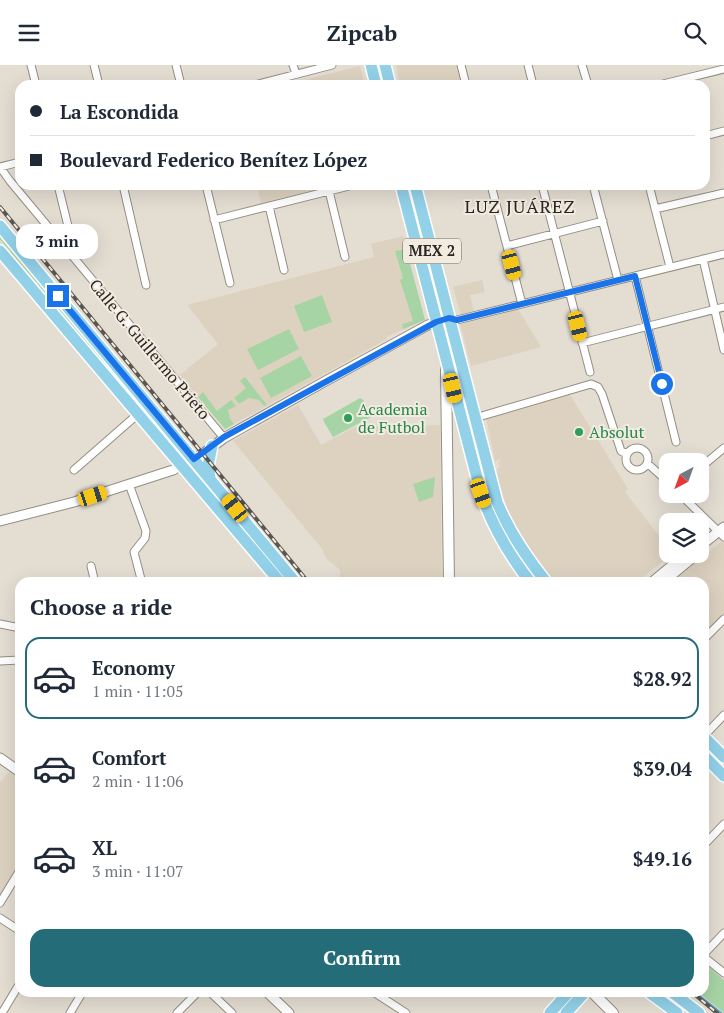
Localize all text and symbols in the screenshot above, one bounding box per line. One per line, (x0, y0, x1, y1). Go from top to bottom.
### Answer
text: Zipcab (327, 18, 397, 47)
icon: menu (15, 19, 43, 47)
icon: search (681, 19, 709, 47)
text: La Escondida (60, 99, 179, 124)
text: Boulevard Federico Benítez López (60, 147, 367, 172)
district label: LUZ JUÁREZ (465, 194, 575, 218)
callout: 3 min (17, 223, 99, 259)
text: 3 min (35, 230, 79, 252)
road number: MEX 2 (403, 239, 461, 263)
car (500, 249, 523, 281)
street label: Calle G. Guillermo Prieto (85, 274, 216, 424)
route end (47, 285, 69, 307)
car (567, 310, 588, 342)
car (442, 372, 463, 404)
route start (651, 373, 673, 395)
place label: Academia de Futbol (358, 398, 428, 438)
marker: Academia de Futbol (342, 412, 354, 424)
place label: Absolut (589, 421, 644, 443)
marker: Absolut (573, 426, 585, 438)
north arrow (659, 453, 709, 503)
map controls (659, 453, 709, 563)
car (469, 476, 492, 510)
car (76, 484, 109, 508)
car (219, 492, 250, 524)
button: layers (659, 513, 709, 563)
text: Choose a ride (30, 592, 172, 621)
text: Economy (92, 655, 175, 680)
icon: car (32, 656, 77, 701)
text: $28.92 (633, 666, 692, 691)
text: 1 min · 11:05 (92, 680, 184, 702)
text: Comfort (92, 745, 167, 770)
icon: car (32, 746, 77, 791)
text: $39.04 (633, 756, 692, 781)
text: 2 min · 11:06 (92, 770, 184, 792)
text: XL (92, 835, 117, 860)
icon: car (32, 836, 77, 881)
text: $49.16 (633, 846, 692, 871)
text: 3 min · 11:07 (92, 860, 184, 882)
button: Confirm (30, 929, 694, 987)

